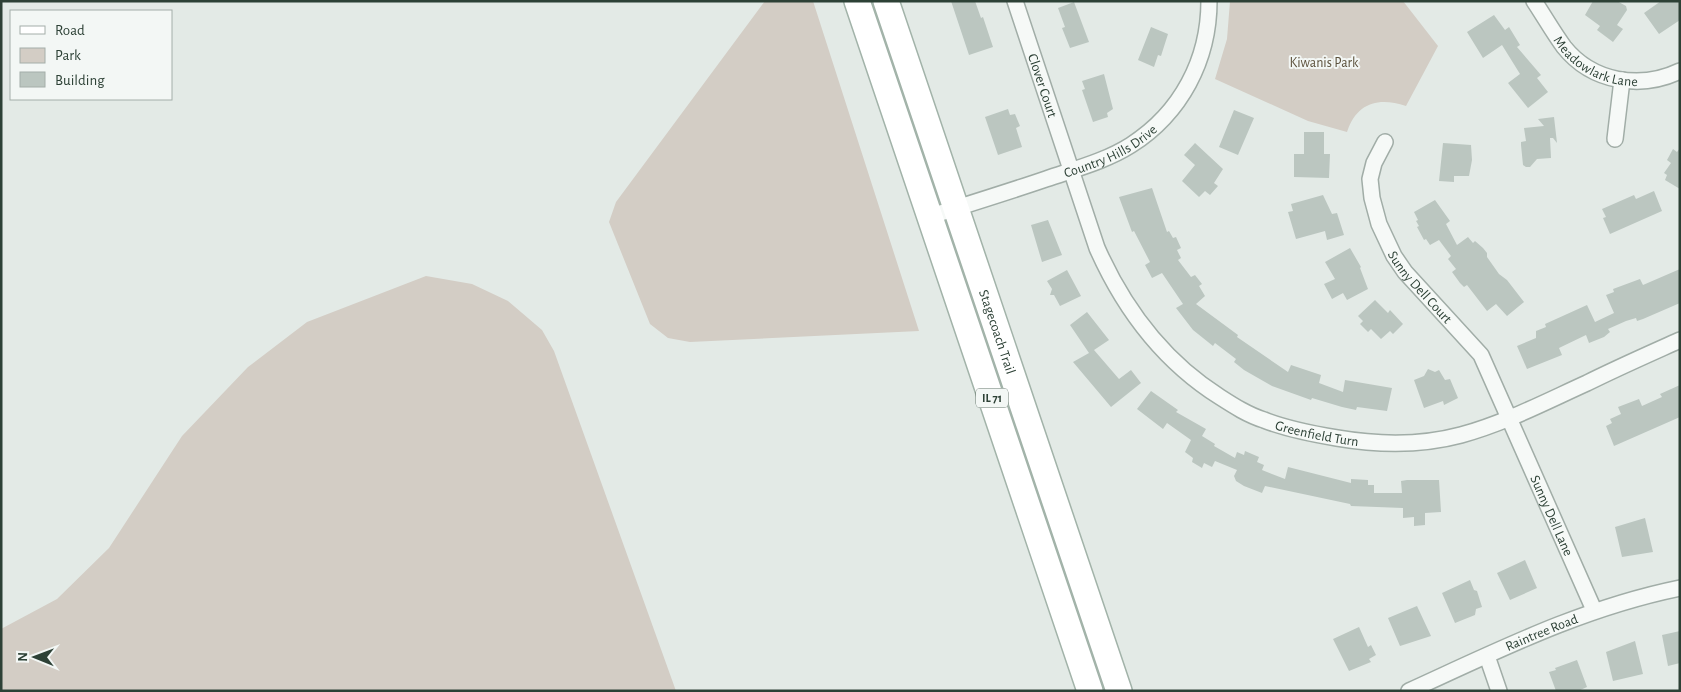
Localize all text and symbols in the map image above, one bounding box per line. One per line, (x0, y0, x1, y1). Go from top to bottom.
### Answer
legend (10, 10, 172, 100)
text: Road (55, 23, 85, 38)
street label: Meadowlark Lane (1551, 34, 1638, 89)
text: Park (55, 48, 81, 63)
street label: Clover Court (1025, 52, 1059, 120)
park label: Kiwanis Park (1290, 56, 1359, 70)
text: Building (55, 73, 105, 88)
street label: Country Hills Drive (1062, 123, 1160, 181)
street label: Sunny Dell Court (1385, 249, 1455, 327)
street label: Stagecoach Trail (976, 288, 1017, 376)
road number: IL 71 (976, 388, 1008, 408)
street label: Greenfield Turn (1273, 419, 1359, 449)
street label: Sunny Dell Lane (1527, 473, 1575, 558)
street label: Raintree Road (1504, 612, 1580, 654)
north arrow (10, 632, 60, 682)
text: N (16, 652, 30, 662)

